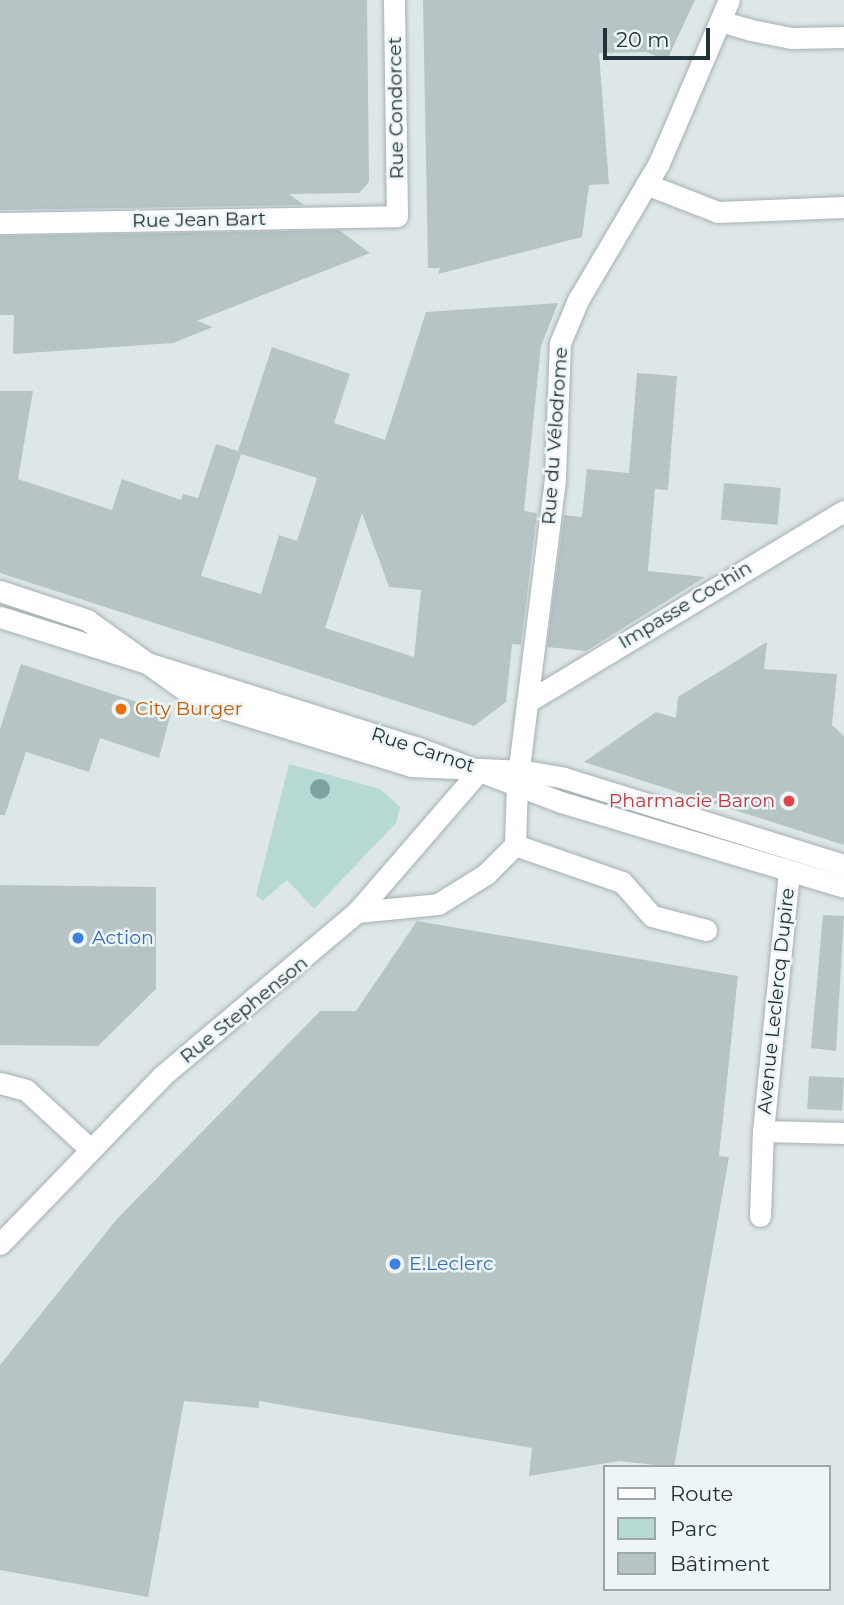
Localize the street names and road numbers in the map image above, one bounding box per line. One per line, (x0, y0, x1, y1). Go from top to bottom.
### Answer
street label: Rue Condorcet (383, 36, 409, 180)
street label: Rue Jean Bart (132, 207, 266, 233)
street label: Rue du Vélodrome (537, 346, 573, 526)
street label: Impasse Cochin (614, 556, 756, 654)
street label: Rue Carnot (368, 723, 478, 777)
street label: Avenue Leclercq Dupire (753, 887, 799, 1115)
street label: Rue Stephenson (176, 952, 312, 1068)

